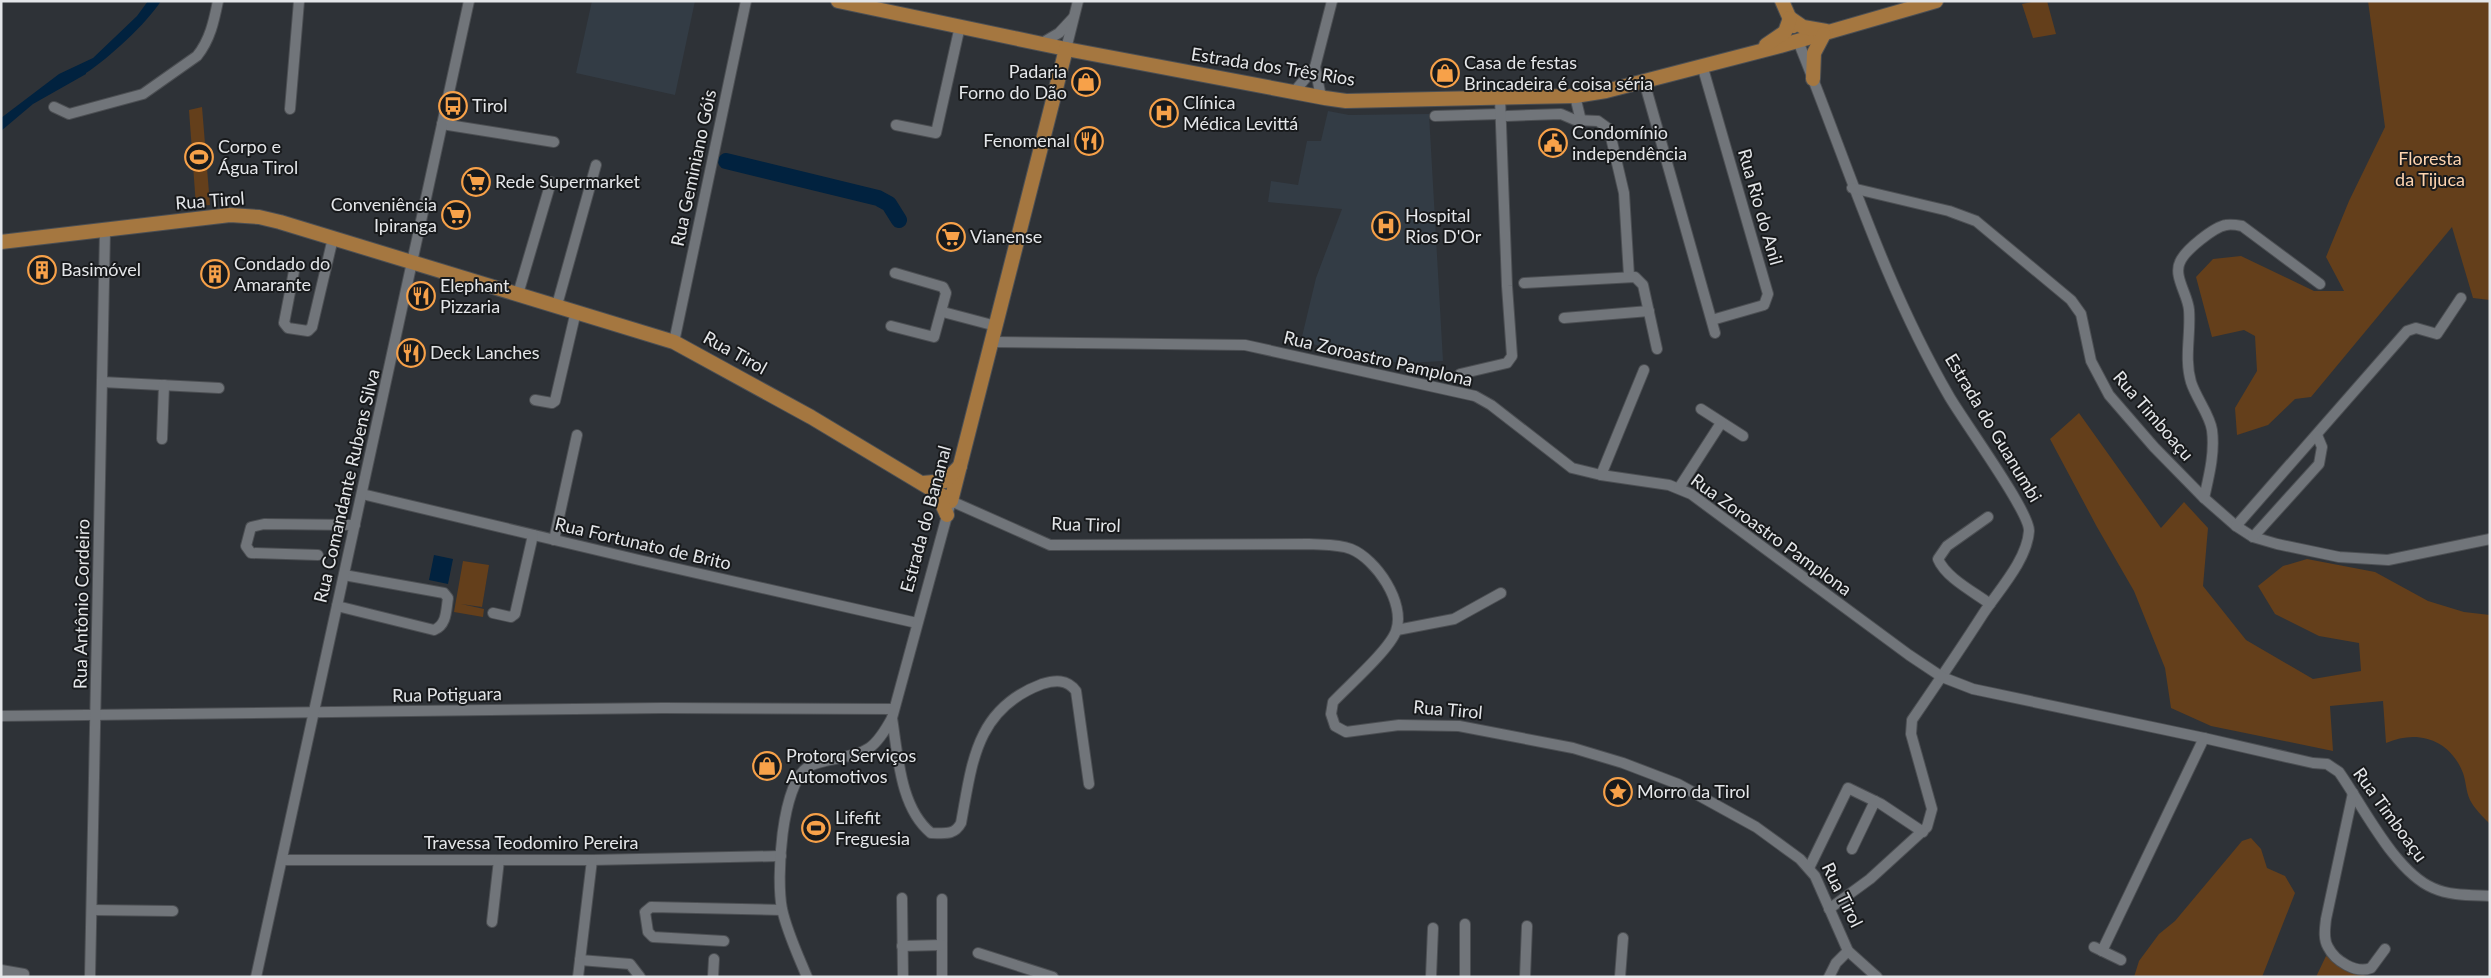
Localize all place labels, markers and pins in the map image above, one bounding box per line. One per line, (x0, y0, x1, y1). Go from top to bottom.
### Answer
place label: Casa de festas Brincadeira é coisa séria (1464, 51, 1653, 94)
shop icon: Casa de festas Brincadeira é coisa séria (1430, 58, 1460, 88)
place label: Padaria Forno do Dão (958, 60, 1067, 103)
shop icon: Padaria Forno do Dão (1071, 67, 1101, 97)
bus stop icon: Tirol (438, 91, 468, 121)
place label: Clínica Médica Levittá (1183, 91, 1298, 134)
place label: Tirol (472, 94, 508, 116)
hospital icon: Clínica Médica Levittá (1149, 98, 1179, 128)
place label: Condomínio independência (1572, 121, 1687, 164)
restaurant icon: Fenomenal (1074, 126, 1104, 156)
public building icon: Condomínio independência (1538, 128, 1568, 158)
place label: Fenomenal (983, 129, 1070, 151)
place label: Corpo e Água Tirol (218, 135, 298, 178)
sports icon: Corpo e Água Tirol (184, 142, 214, 172)
supermarket icon: Rede Supermarket (461, 167, 491, 197)
place label: Rede Supermarket (495, 170, 641, 192)
place label: Conveniência Ipiranga (331, 193, 437, 236)
supermarket icon: Conveniência Ipiranga (441, 200, 471, 230)
place label: Hospital Rios D'Or (1405, 204, 1482, 247)
hospital icon: Hospital Rios D'Or (1371, 211, 1401, 241)
supermarket icon: Vianense (936, 222, 966, 252)
place label: Vianense (970, 225, 1042, 247)
place label: Condado do Amarante (234, 252, 330, 295)
building icon: Basimóvel (27, 255, 57, 285)
place label: Basimóvel (61, 258, 141, 280)
building icon: Condado do Amarante (200, 259, 230, 289)
place label: Elephant Pizzaria (440, 274, 510, 317)
restaurant icon: Elephant Pizzaria (406, 281, 436, 311)
restaurant icon: Deck Lanches (396, 338, 426, 368)
place label: Deck Lanches (430, 341, 540, 363)
place label: Protorq Serviços Automotivos (786, 744, 916, 787)
shop icon: Protorq Serviços Automotivos (752, 751, 782, 781)
place icon: Morro da Tirol (1603, 777, 1633, 807)
place label: Morro da Tirol (1637, 780, 1750, 802)
place label: Lifefit Freguesia (835, 806, 910, 849)
sports icon: Lifefit Freguesia (801, 813, 831, 843)

